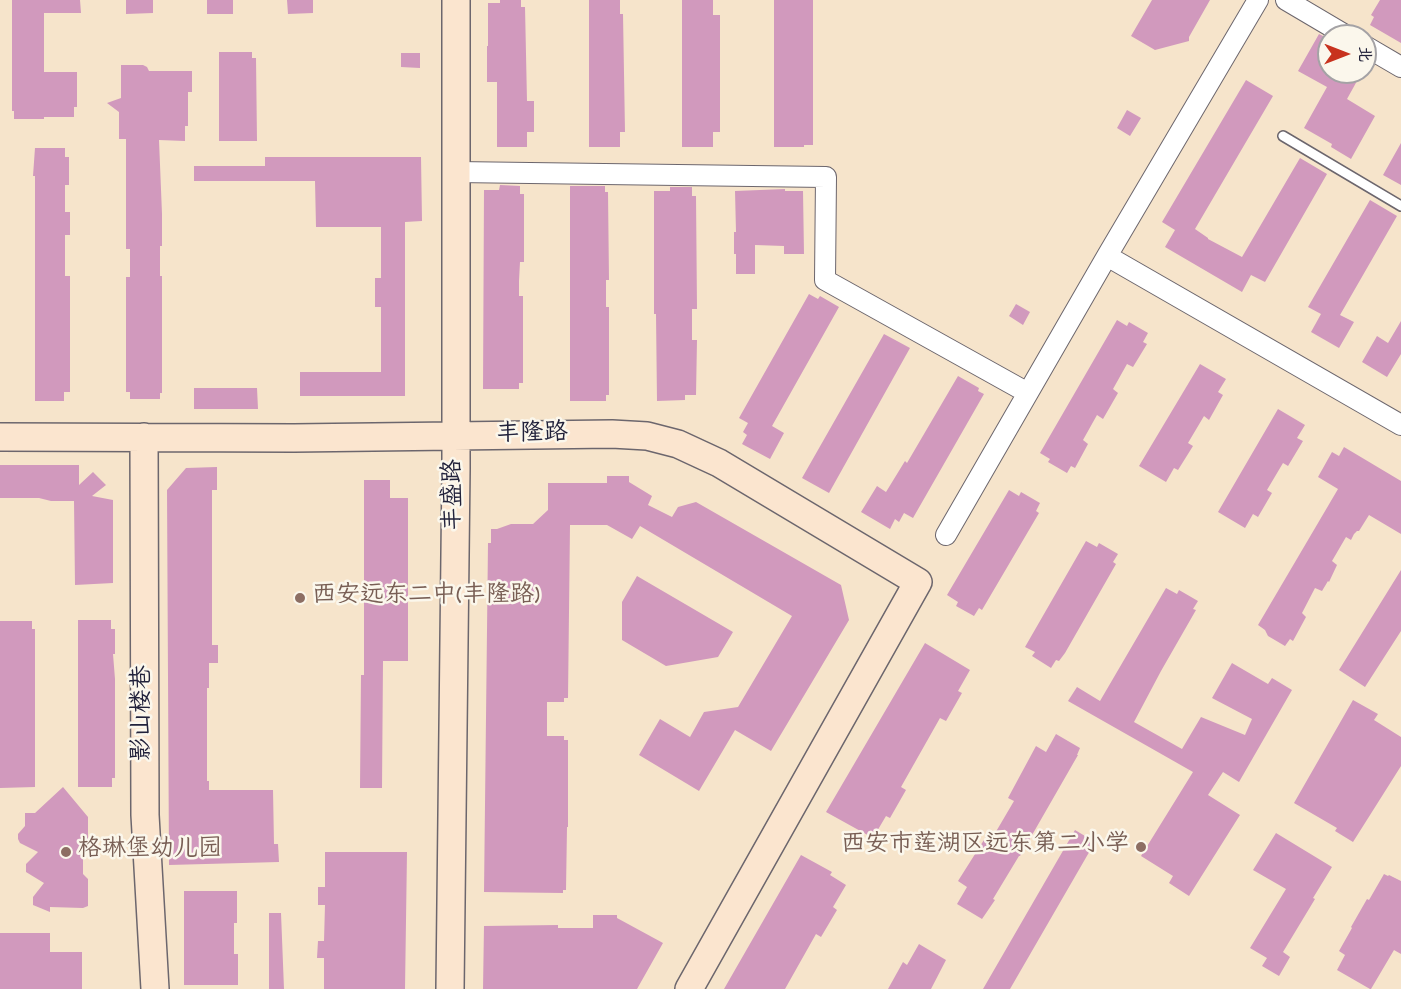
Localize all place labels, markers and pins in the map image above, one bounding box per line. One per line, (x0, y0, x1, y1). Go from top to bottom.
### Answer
place label: 西安远东二中(丰隆路) (312, 584, 540, 612)
marker: 西安远东二中(丰隆路) (293, 591, 307, 605)
place label: 西安市莲湖区远东第二小学 (841, 833, 1129, 861)
place label: 格琳堡幼儿园 (78, 838, 222, 866)
marker: 西安市莲湖区远东第二小学 (1134, 840, 1148, 854)
marker: 格琳堡幼儿园 (59, 845, 73, 859)

